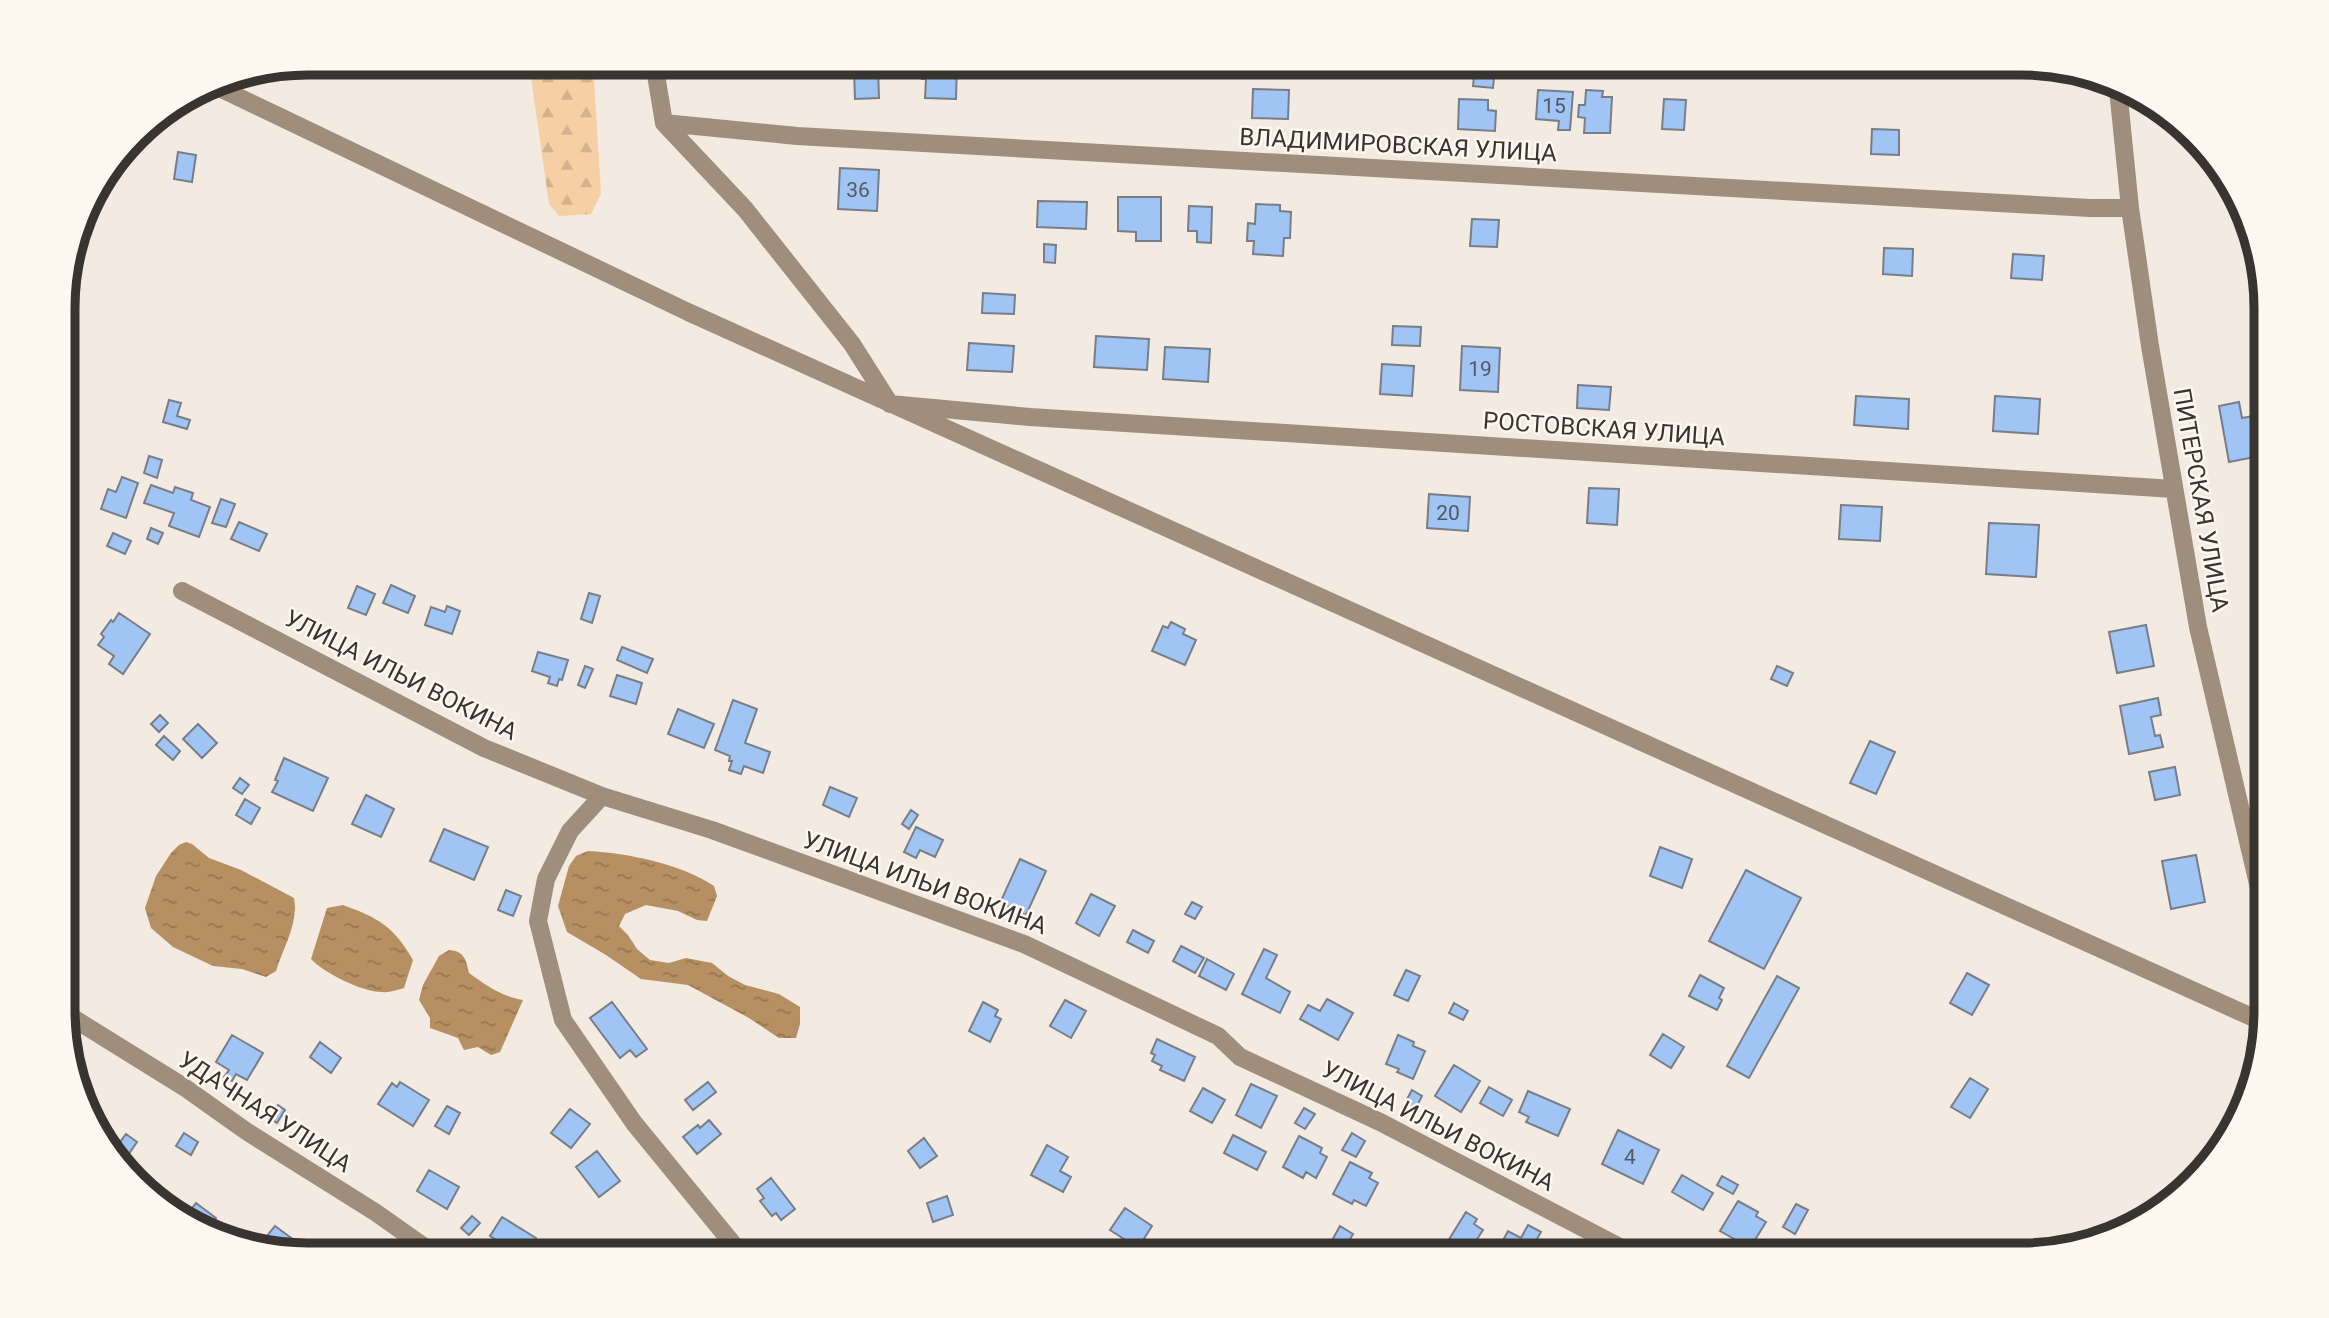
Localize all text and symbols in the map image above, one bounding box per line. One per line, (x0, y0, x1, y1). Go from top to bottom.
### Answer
house number: 15 (1542, 94, 1566, 118)
street label: ВЛАДИМИРОВСКАЯ УЛИЦА (1239, 123, 1558, 167)
house number: 36 (846, 178, 870, 202)
house number: 19 (1468, 357, 1492, 381)
street label: ПИТЕРСКАЯ УЛИЦА (2168, 386, 2235, 615)
street label: РОСТОВСКАЯ УЛИЦА (1482, 407, 1726, 451)
house number: 20 (1436, 501, 1460, 525)
street label: УЛИЦА ИЛЬИ ВОКИНА (280, 604, 522, 746)
street label: УЛИЦА ИЛЬИ ВОКИНА (799, 826, 1051, 940)
street label: УДАЧНАЯ УЛИЦА (173, 1046, 357, 1178)
street label: УЛИЦА ИЛЬИ ВОКИНА (1317, 1055, 1559, 1197)
house number: 4 (1624, 1145, 1636, 1169)

